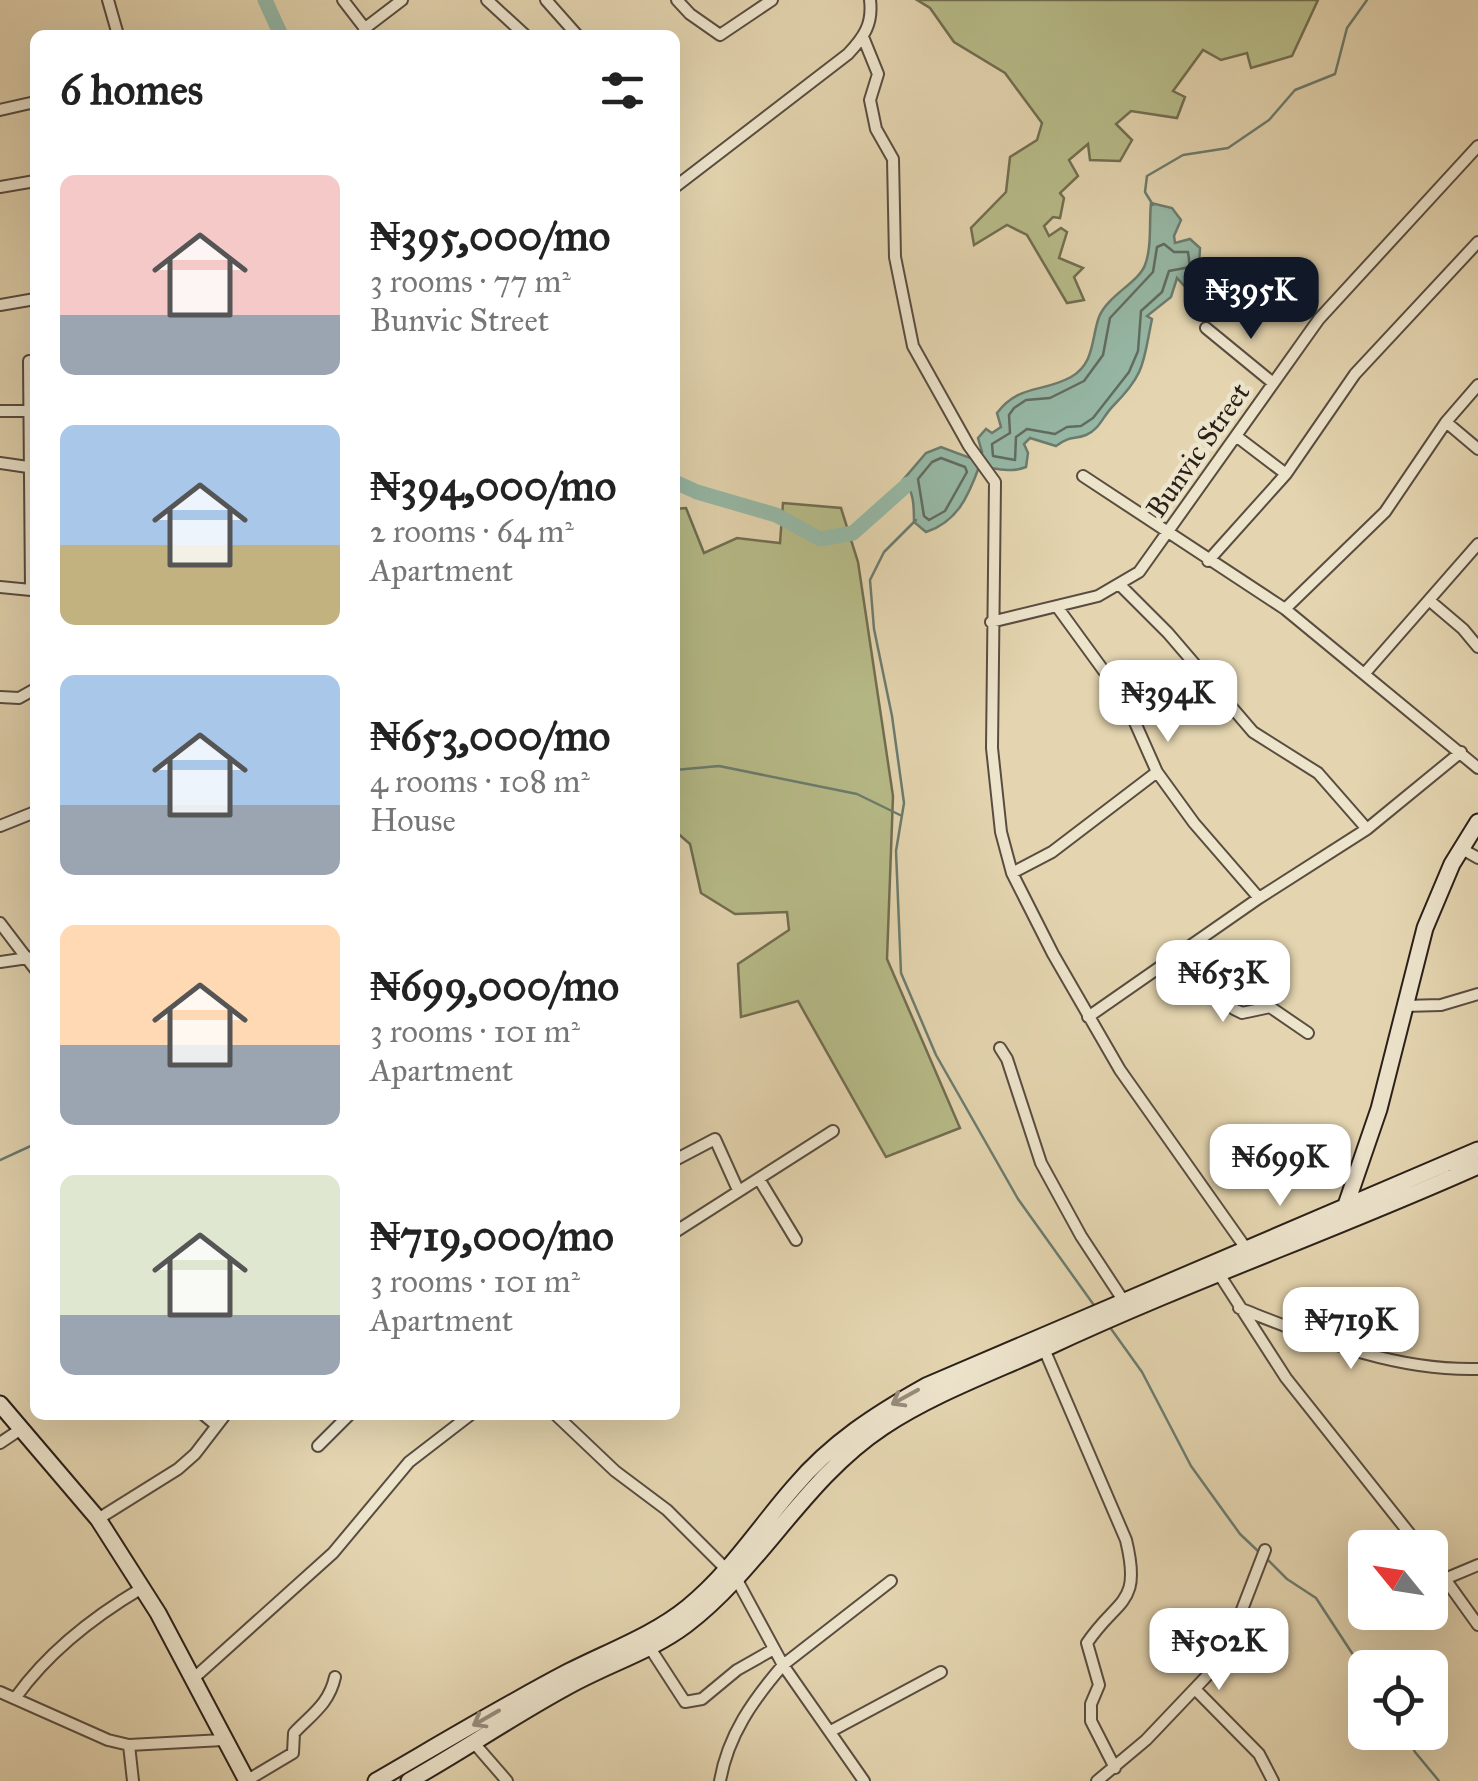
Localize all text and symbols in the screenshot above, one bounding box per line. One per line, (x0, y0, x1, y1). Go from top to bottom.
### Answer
icon: filters (595, 63, 650, 118)
text: 6 homes (60, 64, 203, 116)
text: ₦395,000/mo (370, 210, 610, 262)
icon: home (140, 215, 260, 335)
pin: ₦395K (1181, 257, 1321, 342)
text: 3 rooms · 77 m² (370, 262, 571, 301)
text: ₦395K (1206, 270, 1296, 309)
text: Bunvic Street (370, 301, 549, 340)
street label: Bunvic Street (1139, 376, 1257, 524)
text: ₦394,000/mo (370, 460, 616, 512)
icon: home (140, 465, 260, 585)
text: 2 rooms · 64 m² (370, 512, 574, 551)
text: Apartment (370, 551, 513, 590)
pin: ₦394K (1098, 660, 1238, 745)
text: ₦394K (1121, 673, 1215, 712)
text: ₦653,000/mo (370, 710, 610, 762)
icon: home (140, 715, 260, 835)
text: 4 rooms · 108 m² (370, 762, 590, 801)
text: House (370, 801, 456, 840)
pin: ₦653K (1153, 940, 1293, 1025)
text: ₦653K (1178, 953, 1268, 992)
text: ₦699,000/mo (370, 960, 619, 1012)
icon: home (140, 965, 260, 1085)
text: 3 rooms · 101 m² (370, 1012, 580, 1051)
text: Apartment (370, 1051, 513, 1090)
pin: ₦699K (1210, 1124, 1350, 1209)
text: ₦699K (1232, 1137, 1328, 1176)
text: ₦719,000/mo (370, 1210, 614, 1262)
icon: home (140, 1215, 260, 1335)
text: 3 rooms · 101 m² (370, 1262, 580, 1301)
pin: ₦719K (1281, 1287, 1421, 1372)
text: ₦719K (1305, 1300, 1397, 1339)
text: Apartment (370, 1301, 513, 1340)
one-way arrow (891, 1388, 921, 1408)
north arrow (1348, 1530, 1448, 1630)
map controls (1348, 1530, 1448, 1750)
pin: ₦502K (1149, 1608, 1289, 1693)
text: ₦502K (1171, 1621, 1267, 1660)
button: locate (1348, 1650, 1448, 1750)
one-way arrow (472, 1708, 501, 1728)

